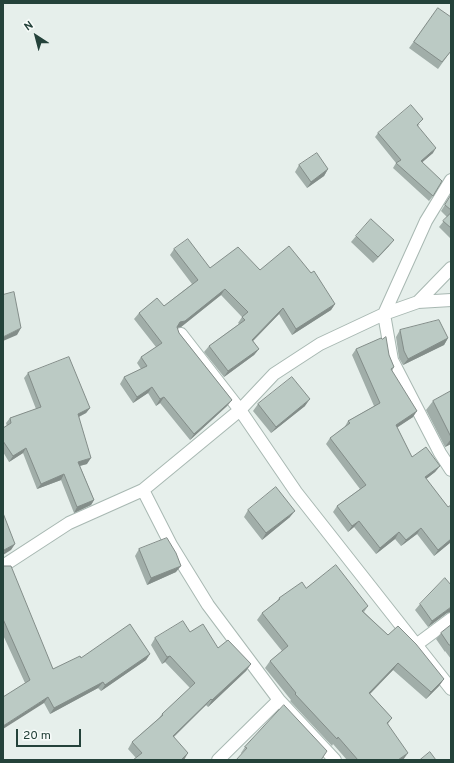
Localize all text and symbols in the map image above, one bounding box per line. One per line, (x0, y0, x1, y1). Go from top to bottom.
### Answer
north arrow (16, 16, 56, 56)
text: N (22, 18, 36, 34)
scale bar (18, 721, 83, 747)
text: 20 m (23, 728, 51, 744)

